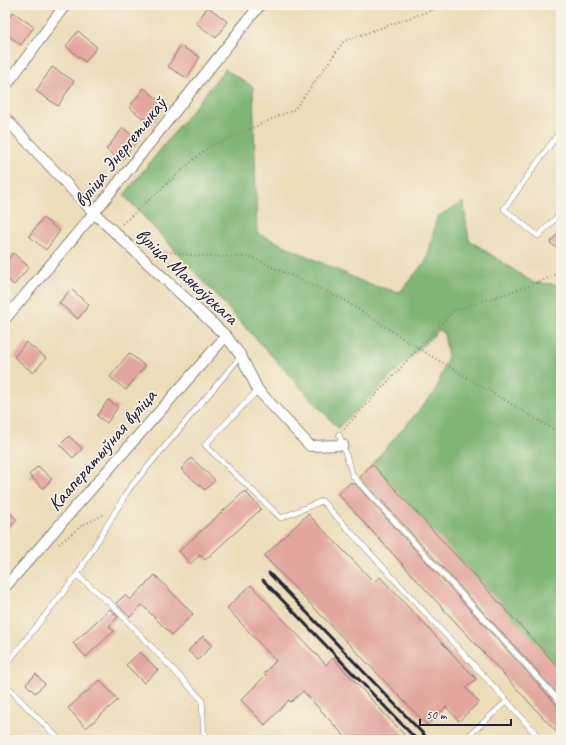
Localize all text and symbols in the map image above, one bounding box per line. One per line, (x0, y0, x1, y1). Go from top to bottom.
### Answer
street label: вуліца Энергетыкаў (68, 91, 173, 212)
street label: вуліца Маякоўскага (130, 222, 245, 331)
street label: Кааператыўная вуліца (42, 383, 163, 516)
scale bar (420, 701, 511, 727)
text: 50 m (426, 707, 448, 723)

